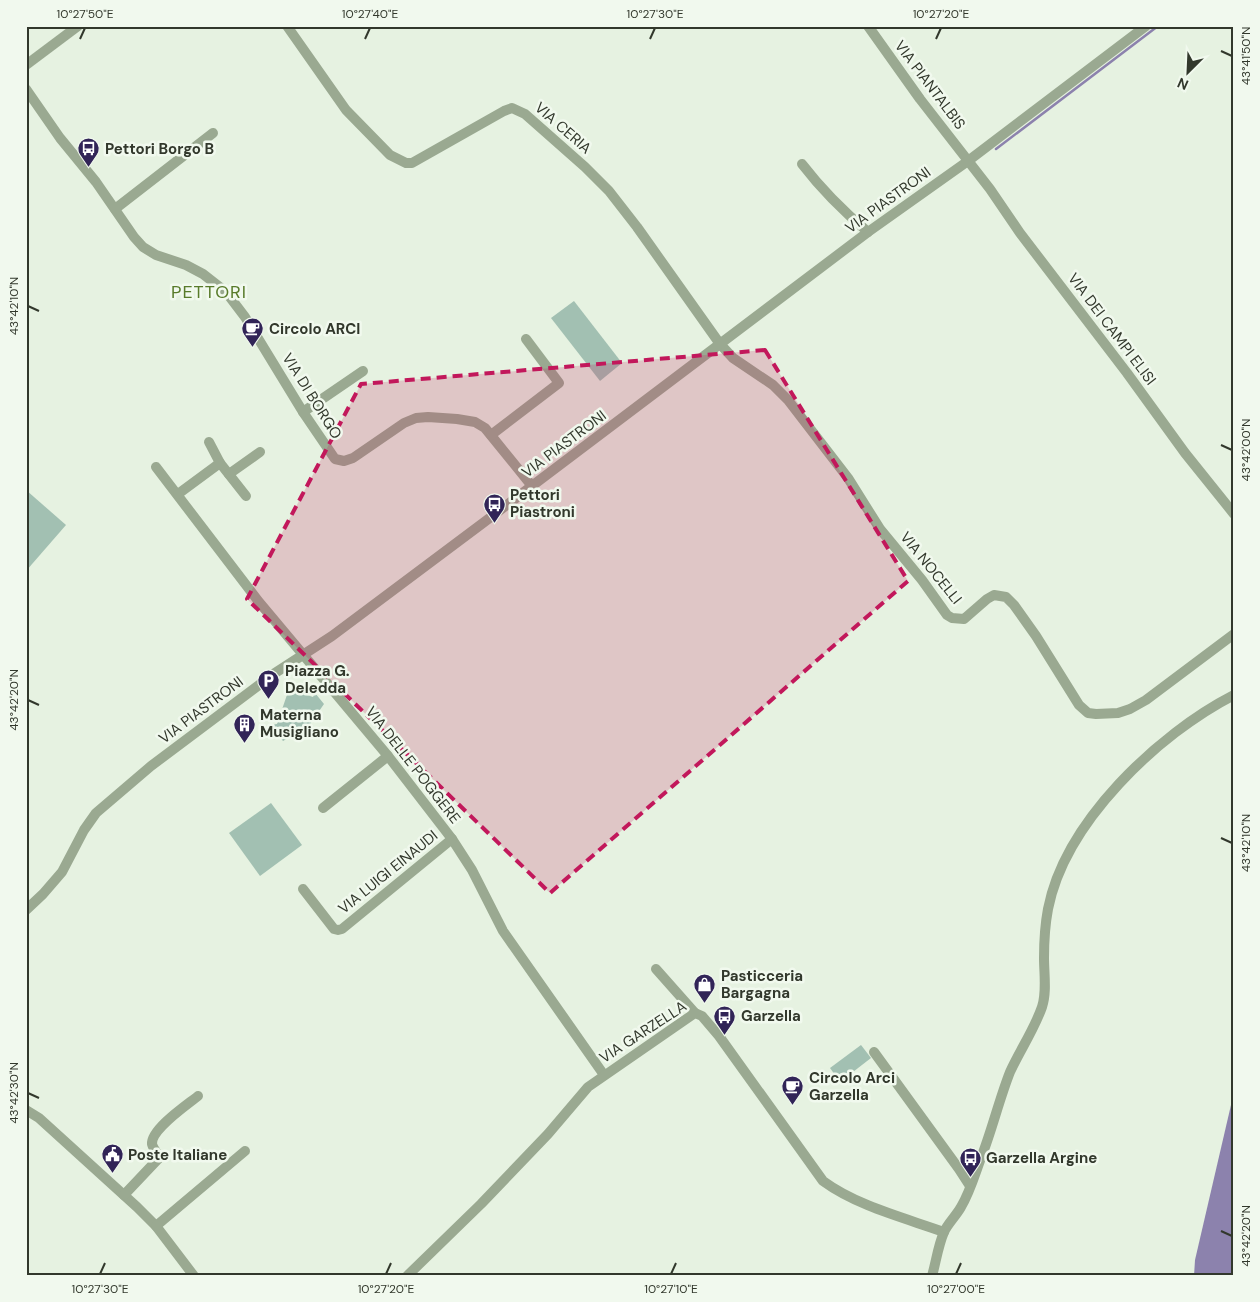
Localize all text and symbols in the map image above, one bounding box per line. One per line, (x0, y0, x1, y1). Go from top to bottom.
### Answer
text: 10°27'50"E (57, 6, 114, 22)
text: 10°27'40"E (342, 6, 399, 22)
text: 10°27'30"E (626, 6, 684, 22)
text: 10°27'20"E (913, 6, 970, 22)
text: 43°41'50"N (1238, 27, 1254, 85)
street label: VIA PIANTALBIS (890, 36, 970, 134)
north arrow (1162, 48, 1212, 98)
text: N (1174, 74, 1191, 94)
street label: VIA CERIA (530, 98, 596, 158)
bus stop icon: Pettori Borgo B (77, 137, 101, 168)
place label: Pettori Borgo B (105, 139, 214, 159)
street label: VIA PIASTRONI (841, 162, 935, 238)
street label: VIA DEI CAMPI ELISI (1063, 269, 1161, 389)
text: 43°42'10"N (6, 277, 22, 335)
district label: PETTORI (171, 280, 247, 304)
cafe icon: Circolo ARCI (241, 317, 265, 348)
place label: Circolo ARCI (269, 319, 360, 339)
street label: VIA DI BORGO (278, 349, 346, 443)
street label: VIA PIASTRONI (518, 406, 610, 482)
text: 43°42'00"N (1238, 419, 1254, 481)
place label: Pettori Piastroni (510, 485, 575, 522)
bus stop icon: Pettori Piastroni (482, 492, 506, 523)
street label: VIA NOCELLI (896, 528, 966, 608)
place label: Piazza G. Deledda (285, 661, 350, 698)
parking icon: Piazza G. Deledda (257, 668, 281, 699)
text: 43°42'20"N (6, 669, 22, 731)
street label: VIA PIASTRONI (155, 672, 247, 748)
street label: VIA DELLE POGGERE (361, 702, 465, 828)
place label: Materna Musigliano (260, 705, 339, 742)
building icon: Materna Musigliano (232, 712, 256, 743)
text: 43°42'10"N (1238, 814, 1254, 872)
street label: VIA LUIGI EINAUDI (334, 826, 442, 918)
place label: Pasticceria Bargagna (721, 966, 803, 1003)
shop icon: Pasticceria Bargagna (693, 973, 717, 1004)
street label: VIA GARZELLA (596, 996, 690, 1068)
bus stop icon: Garzella (713, 1004, 737, 1035)
place label: Garzella (741, 1006, 801, 1026)
text: 43°42'30"N (6, 1062, 22, 1124)
place label: Circolo Arci Garzella (809, 1068, 895, 1105)
cafe icon: Circolo Arci Garzella (781, 1075, 805, 1106)
public building icon: Poste Italiane (100, 1143, 124, 1174)
place label: Poste Italiane (128, 1145, 227, 1165)
bus stop icon: Garzella Argine (958, 1146, 982, 1177)
place label: Garzella Argine (986, 1148, 1097, 1168)
text: 43°42'20"N (1238, 1205, 1254, 1267)
text: 10°27'30"E (71, 1281, 129, 1297)
text: 10°27'20"E (358, 1281, 415, 1297)
text: 10°27'10"E (644, 1281, 698, 1297)
text: 10°27'00"E (927, 1281, 985, 1297)

